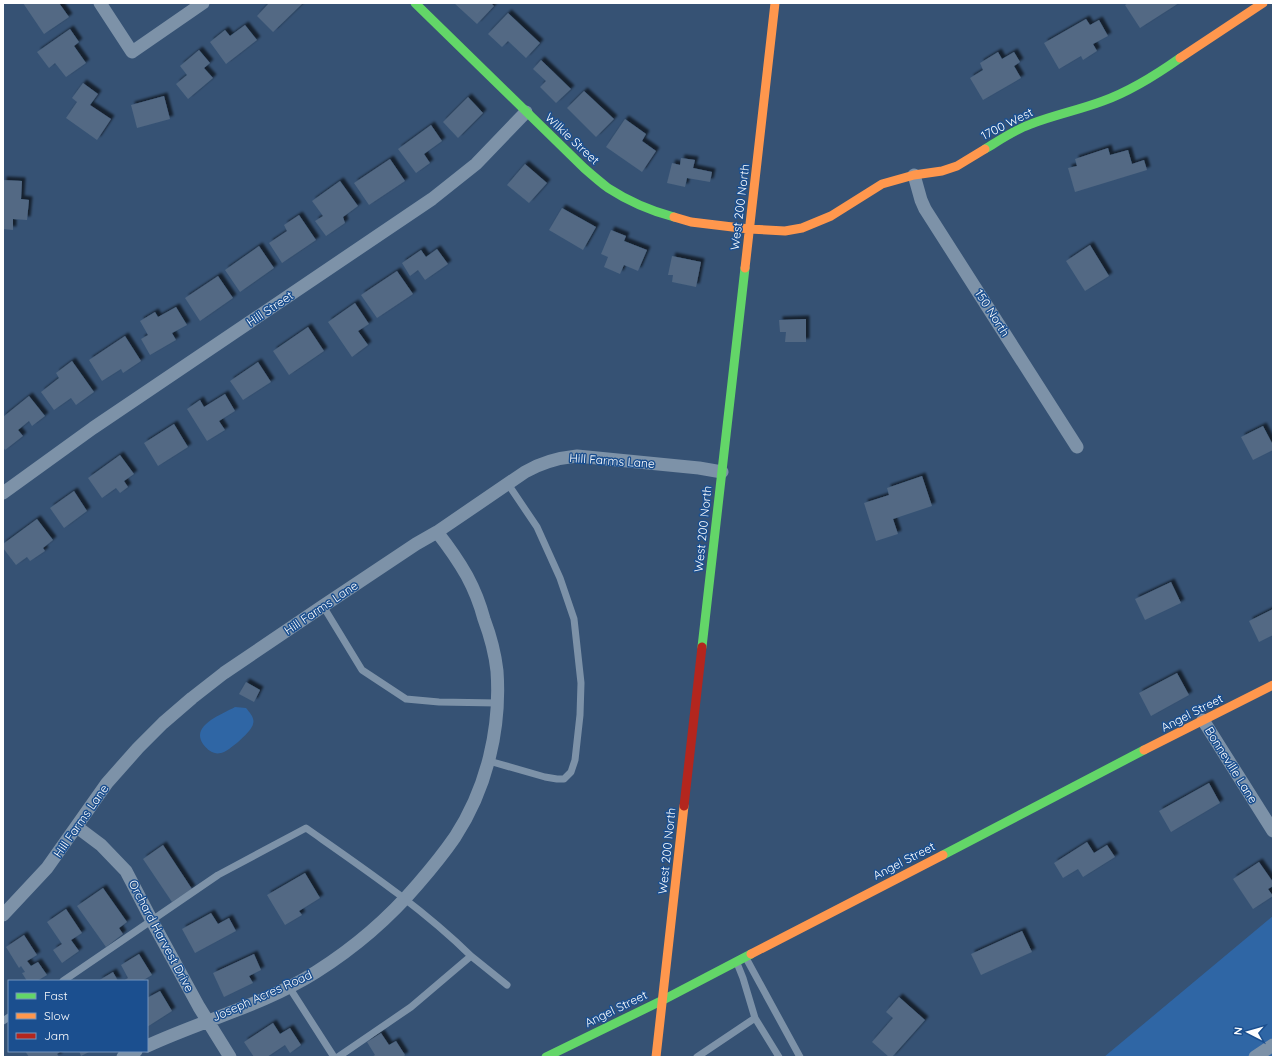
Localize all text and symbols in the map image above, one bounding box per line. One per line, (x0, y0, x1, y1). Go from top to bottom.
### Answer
street label: 1700 West (978, 104, 1035, 143)
street label: Wilkie Street (542, 110, 603, 168)
street label: West 200 North (727, 163, 752, 251)
street label: 150 North (972, 286, 1013, 339)
street label: Hill Street (244, 288, 296, 330)
street label: Hill Farms Lane (569, 450, 656, 471)
street label: West 200 North (691, 485, 715, 573)
street label: Hill Farms Lane (281, 577, 361, 638)
street label: Angel Street (1158, 691, 1225, 735)
street label: Bonneville Lane (1202, 724, 1261, 806)
street label: Hill Farms Lane (50, 781, 111, 860)
street label: West 200 North (655, 807, 679, 895)
street label: Angel Street (870, 839, 937, 883)
street label: Orchard Harvest Drive (126, 877, 197, 995)
street label: Joseph Acres Road (210, 967, 314, 1024)
legend (8, 980, 148, 1052)
street label: Angel Street (582, 987, 649, 1030)
text: Fast (44, 988, 68, 1003)
text: Slow (44, 1008, 70, 1023)
north arrow (1228, 1012, 1268, 1052)
text: N (1231, 1026, 1245, 1036)
text: Jam (44, 1028, 69, 1043)

